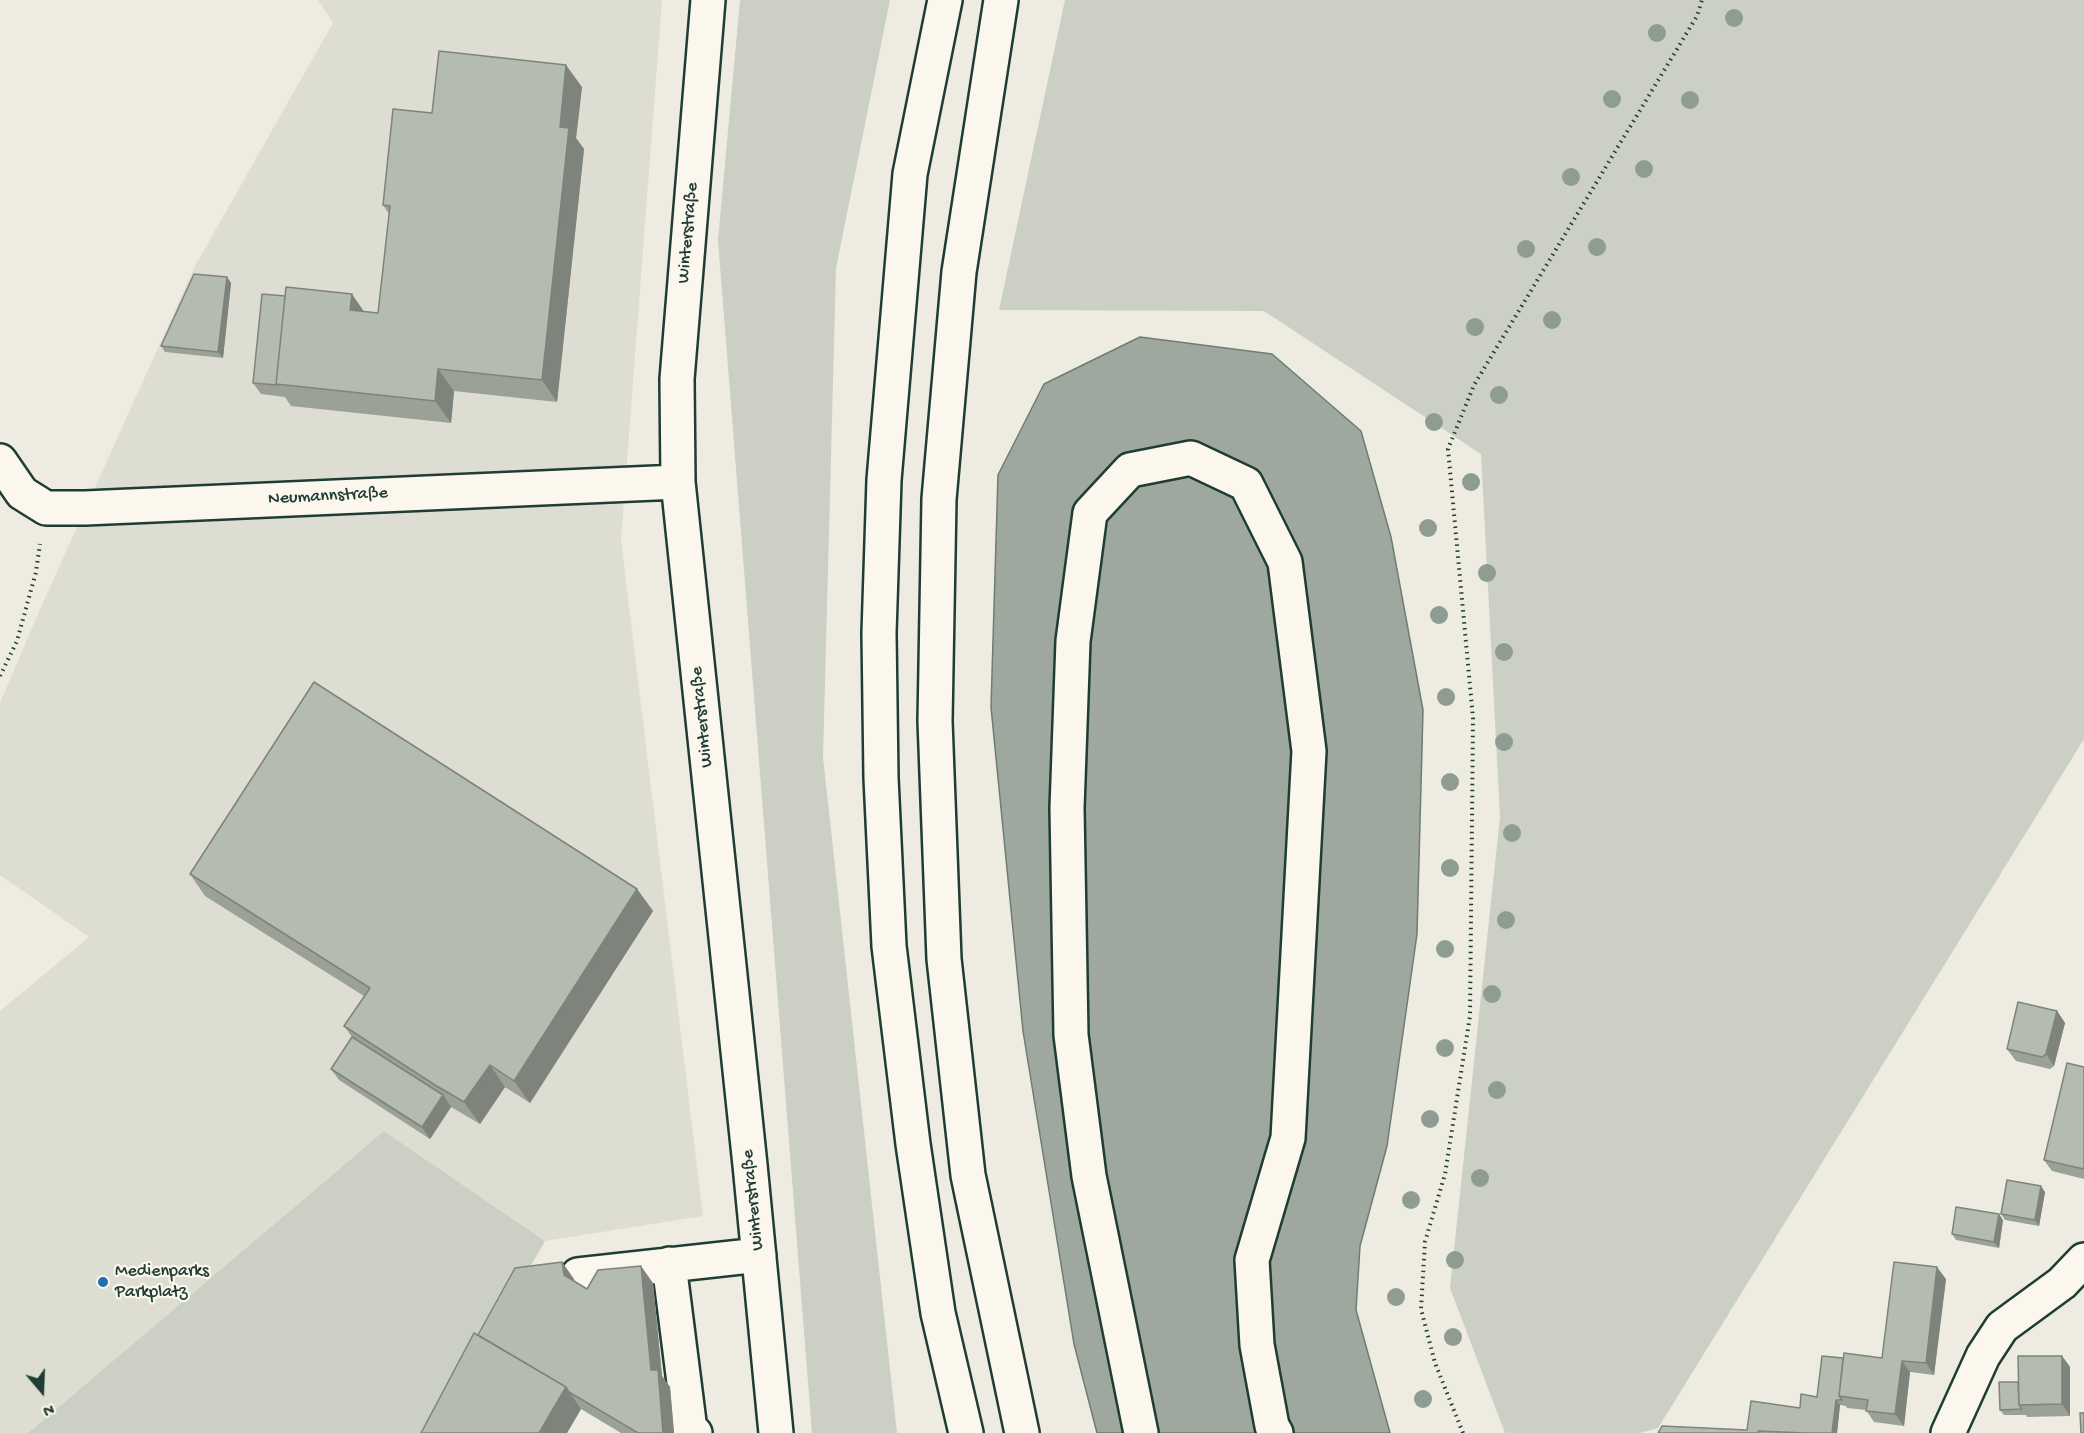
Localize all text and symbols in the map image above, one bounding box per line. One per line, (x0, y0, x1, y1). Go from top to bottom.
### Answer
street label: Winterstraße (674, 182, 704, 284)
street label: Neumannstraße (268, 483, 388, 511)
street label: Winterstraße (687, 665, 719, 769)
street label: Winterstraße (738, 1148, 770, 1252)
place label: Medienparks Parkplatz (115, 1261, 209, 1304)
marker: Medienparks Parkplatz (96, 1275, 110, 1289)
north arrow (12, 1361, 72, 1421)
text: N (40, 1398, 56, 1419)

